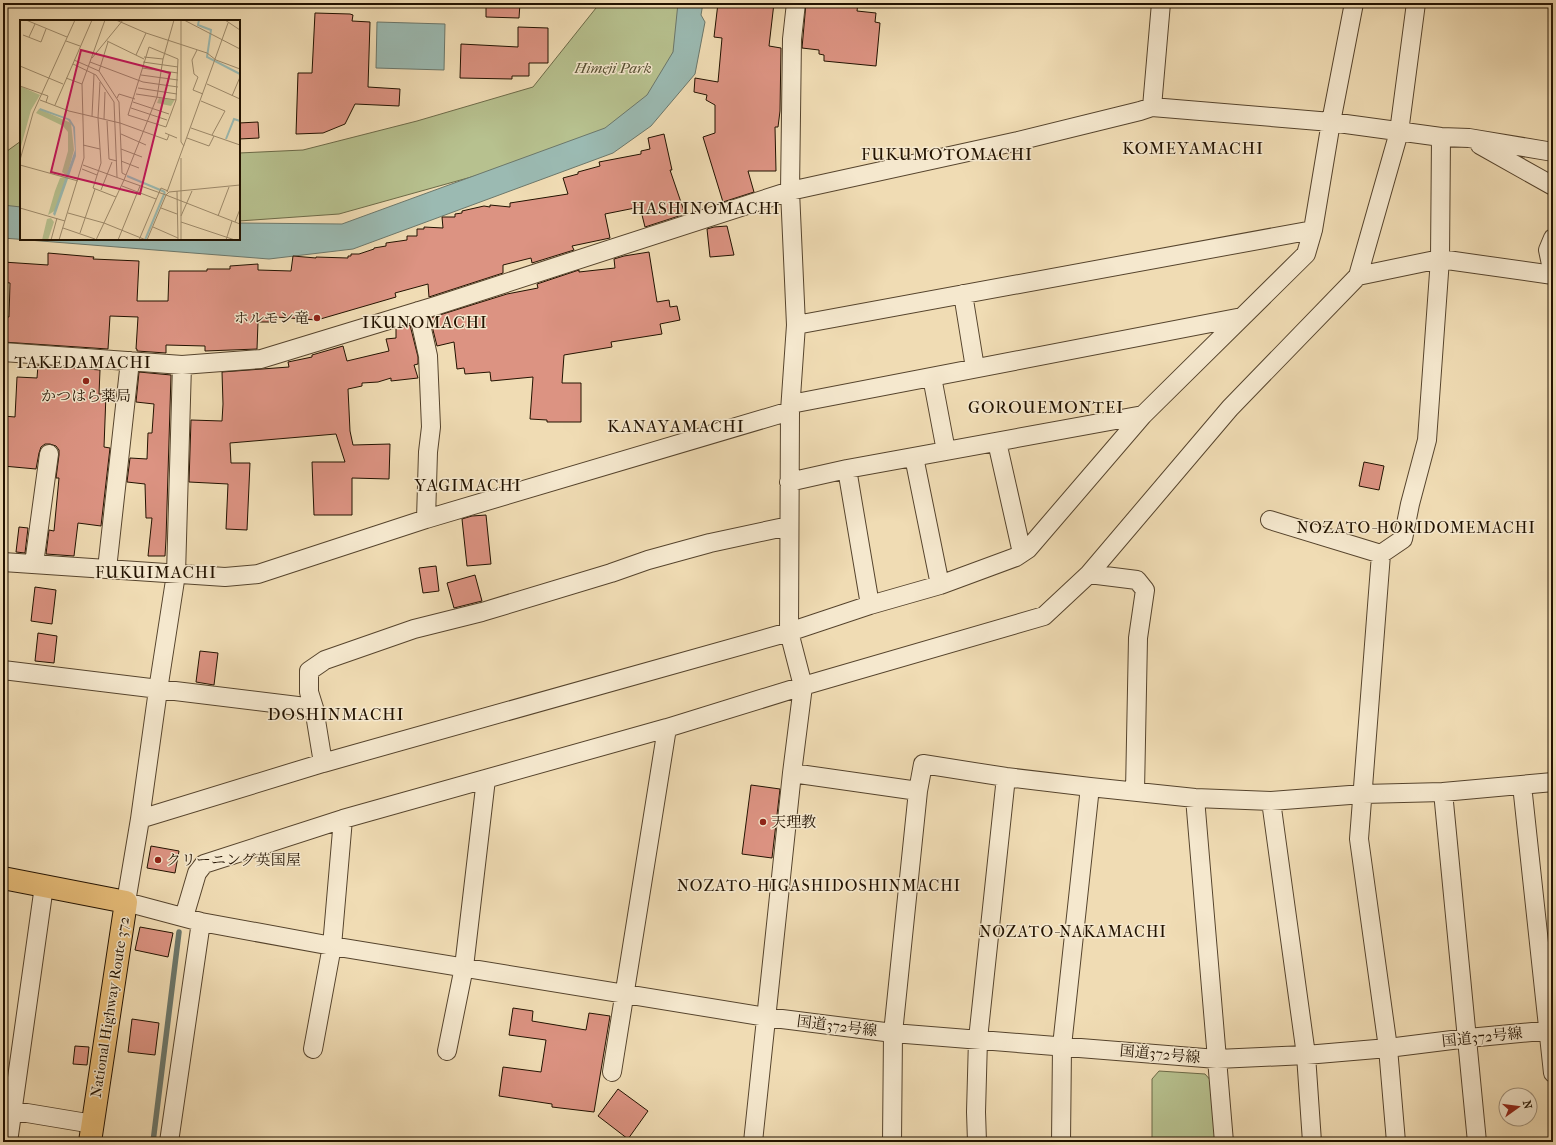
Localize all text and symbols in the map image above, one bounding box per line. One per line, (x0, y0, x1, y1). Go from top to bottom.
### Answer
inset map (20, 20, 240, 240)
park label: Himeji Park (573, 59, 652, 77)
district label: KOMEYAMACHI (1122, 138, 1264, 158)
district label: FUKUMOTOMACHI (861, 144, 1033, 164)
district label: HASHINOMACHI (632, 198, 780, 218)
place label: ホルモン竜 (234, 309, 309, 327)
district label: IKUNOMACHI (362, 312, 488, 332)
marker: ホルモン竜 (312, 313, 322, 323)
district label: TAKEDAMACHI (14, 352, 152, 372)
marker: かつはら薬局 (81, 376, 91, 386)
place label: かつはら薬局 (41, 387, 131, 405)
district label: GOROUEMONTEI (968, 397, 1124, 417)
district label: KANAYAMACHI (607, 416, 745, 436)
district label: YAGIMACHI (413, 475, 522, 495)
district label: NOZATO-HORIDOMEMACHI (1296, 518, 1536, 537)
district label: FUKUIMACHI (95, 562, 217, 582)
district label: DOSHINMACHI (268, 704, 404, 724)
place label: 天理教 (771, 813, 816, 831)
marker: 天理教 (758, 817, 768, 827)
place label: クリーニング英国屋 (166, 851, 301, 869)
marker: クリーニング英国屋 (153, 855, 163, 865)
district label: NOZATO-HIGASHIDOSHINMACHI (677, 876, 961, 895)
street label: National Highway Route 372 (87, 915, 133, 1099)
district label: NOZATO-NAKAMACHI (979, 922, 1167, 941)
street label: 国道372号線 (796, 1012, 878, 1040)
street label: 国道372号線 (1441, 1024, 1523, 1050)
street label: 国道372号線 (1119, 1042, 1201, 1066)
north arrow (1498, 1087, 1538, 1127)
text: N (1520, 1099, 1535, 1111)

